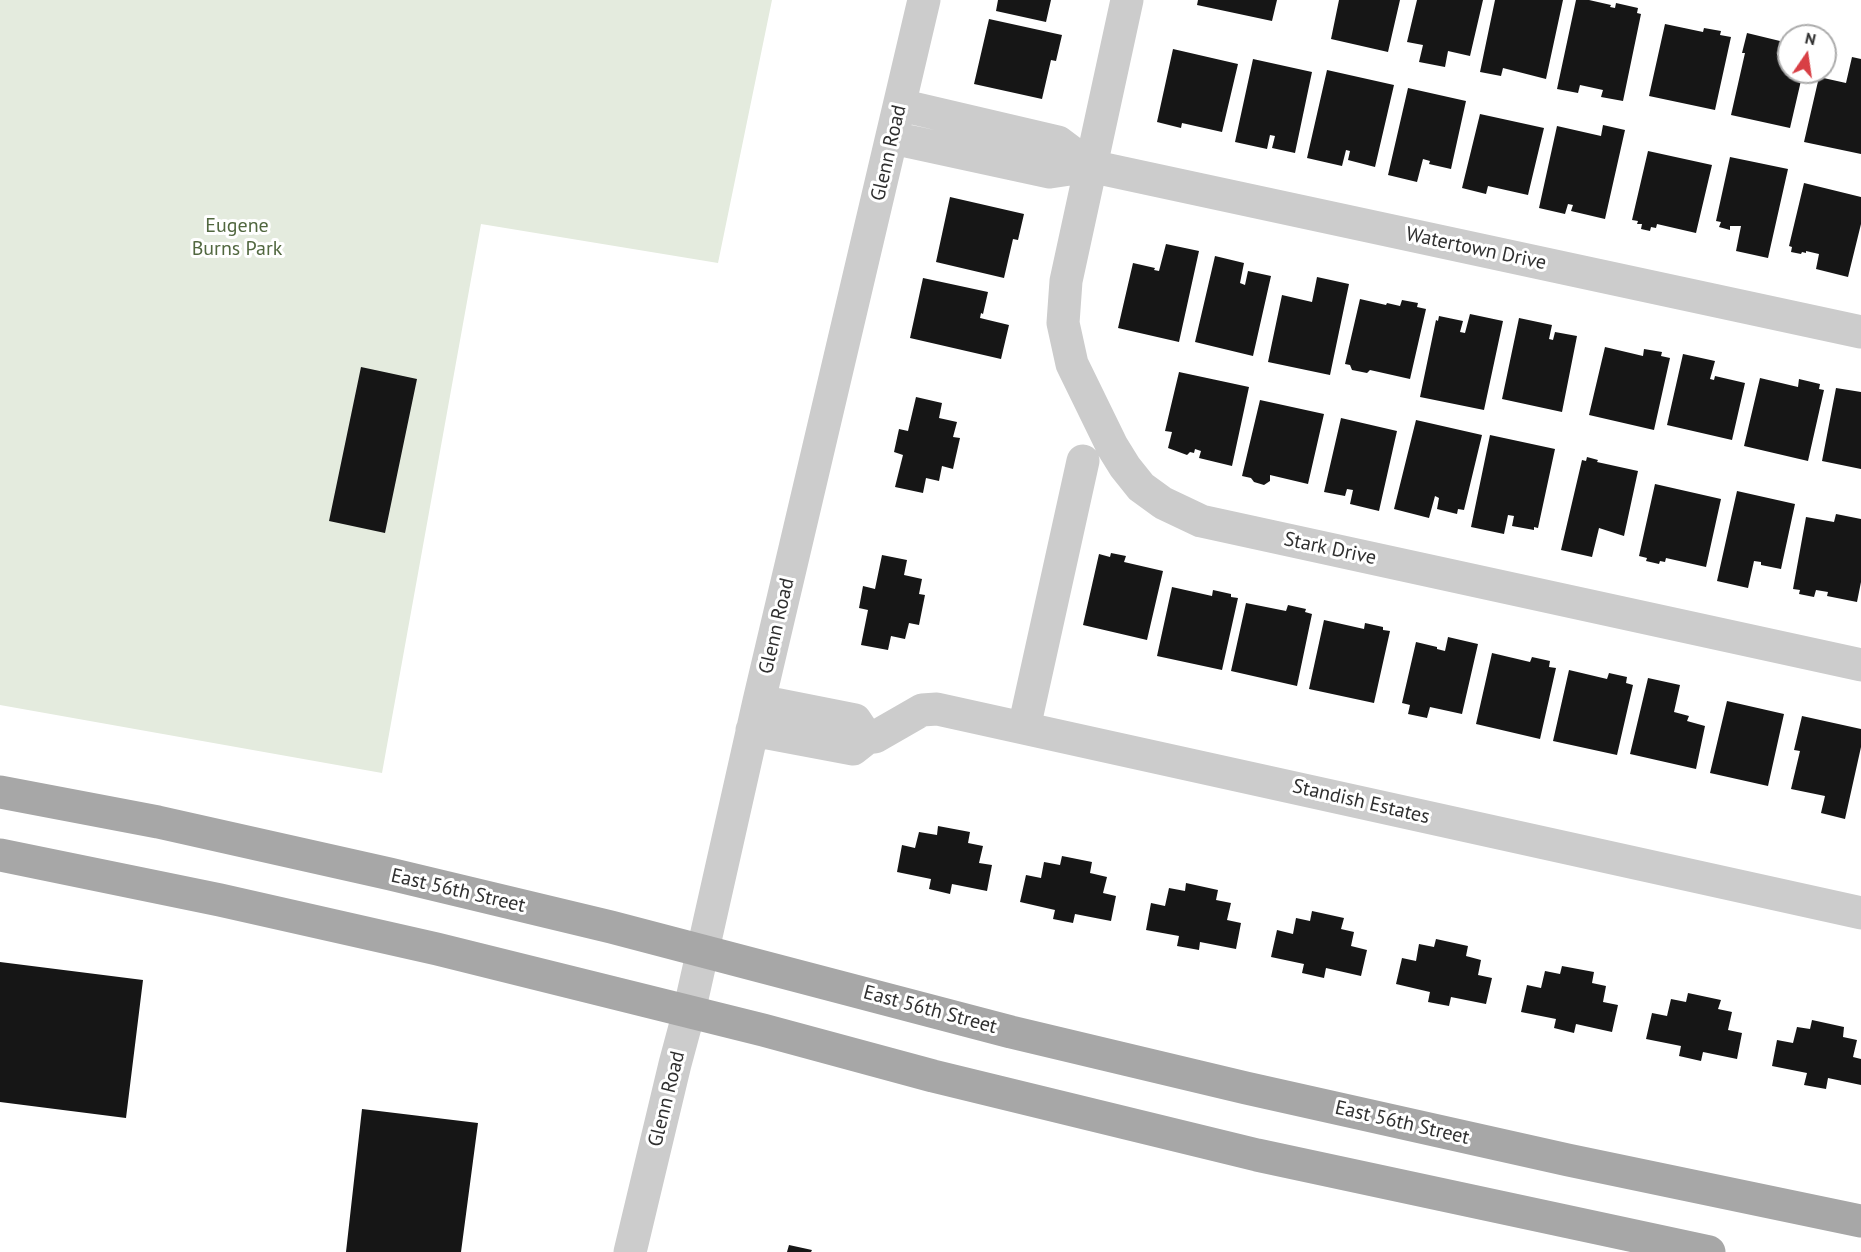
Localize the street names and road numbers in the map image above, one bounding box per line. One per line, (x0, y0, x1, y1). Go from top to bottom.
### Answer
street label: Glenn Road (866, 103, 912, 203)
street label: Watertown Drive (1404, 222, 1548, 276)
street label: Stark Drive (1282, 528, 1378, 570)
street label: Glenn Road (754, 576, 800, 676)
street label: Standish Estates (1290, 775, 1432, 829)
street label: East 56th Street (388, 864, 528, 918)
street label: East 56th Street (861, 981, 999, 1039)
street label: Glenn Road (644, 1049, 690, 1149)
street label: East 56th Street (1332, 1096, 1472, 1150)

